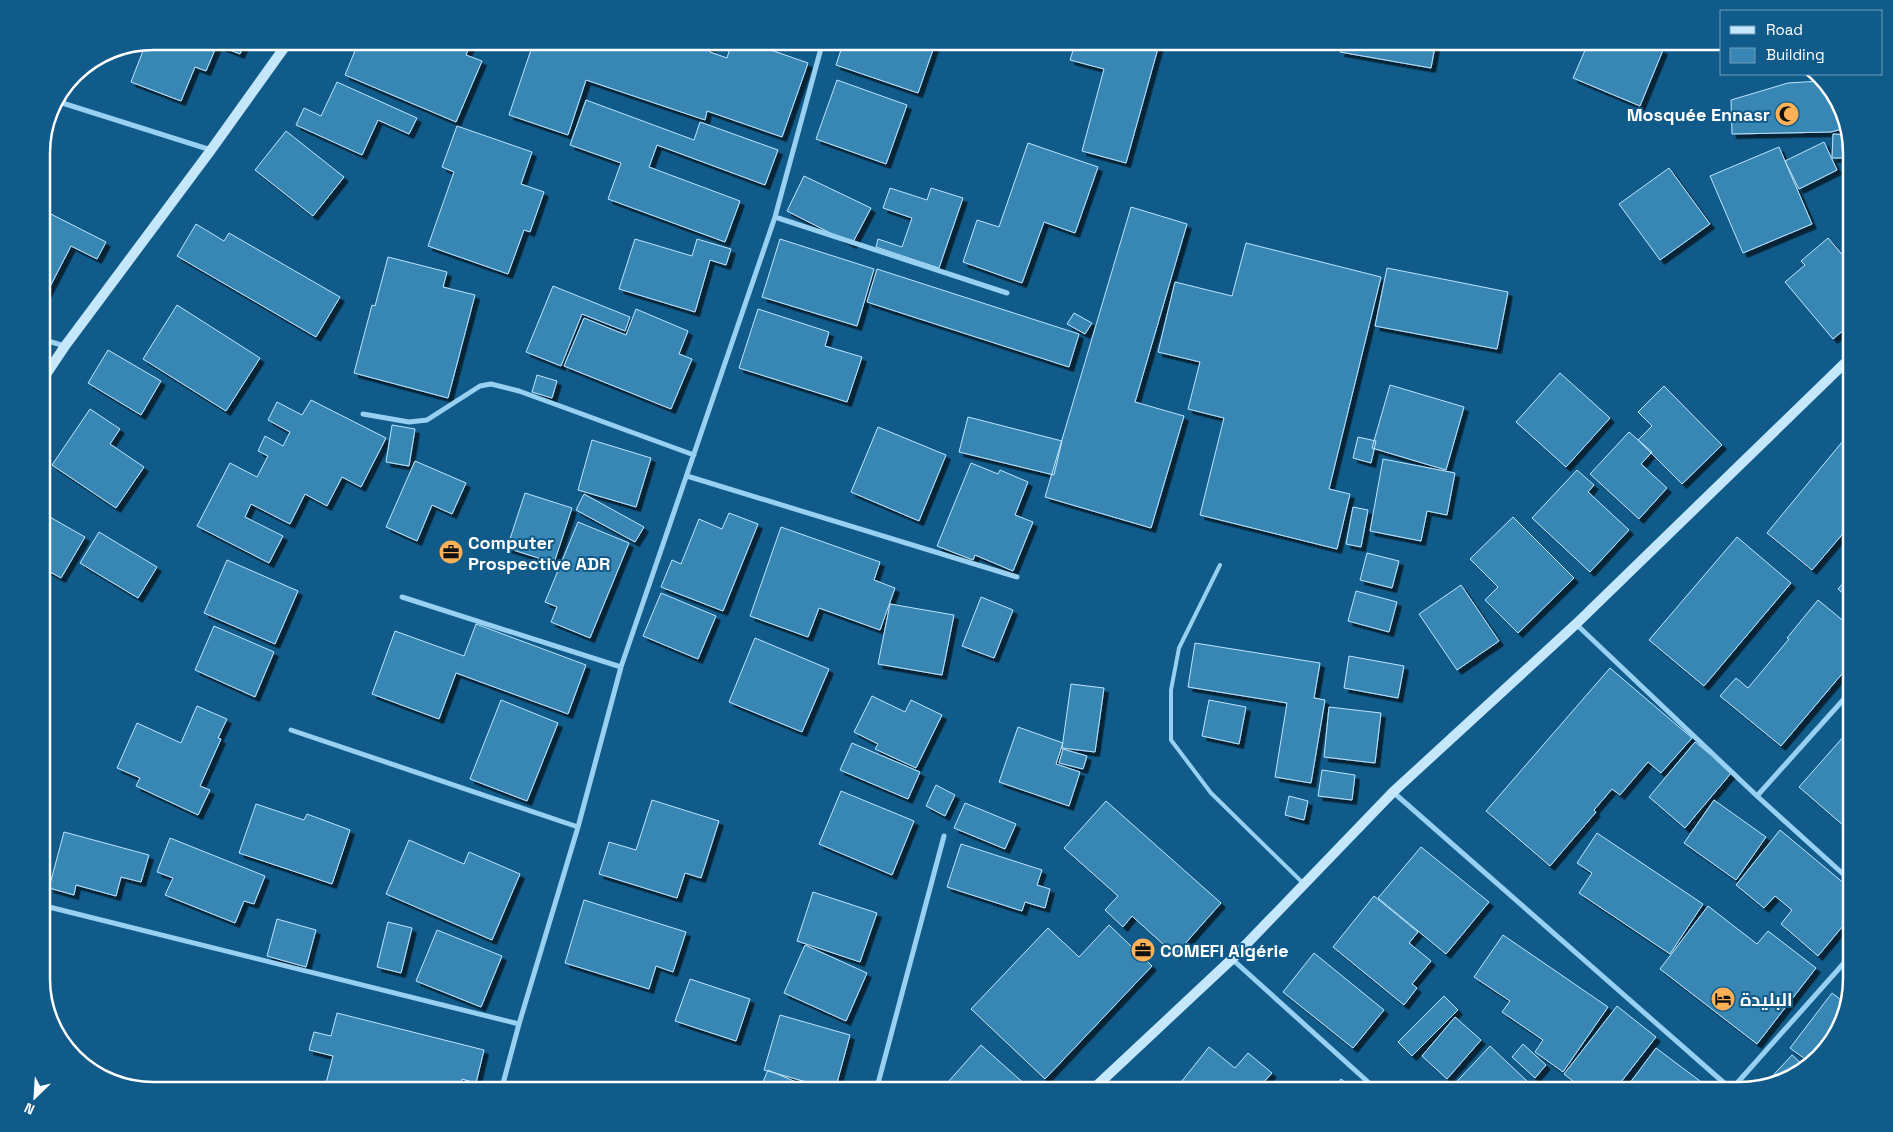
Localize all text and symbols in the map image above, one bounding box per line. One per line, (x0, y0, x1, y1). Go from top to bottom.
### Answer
legend (1720, 10, 1883, 75)
text: Road (1766, 20, 1803, 39)
text: Building (1766, 45, 1825, 64)
mosque icon: Mosquée Ennasr (1774, 101, 1800, 127)
place label: Mosquée Ennasr (1627, 103, 1770, 126)
place label: Computer Prospective ADR (468, 531, 610, 575)
office icon: Computer Prospective ADR (438, 539, 464, 565)
office icon: COMEFI Algérie (1130, 937, 1156, 963)
place label: COMEFI Algérie (1160, 939, 1289, 962)
hotel icon: البليدة (1710, 986, 1736, 1012)
place label: البليدة (1740, 988, 1793, 1011)
north arrow (10, 1072, 60, 1122)
text: N (21, 1099, 38, 1119)

